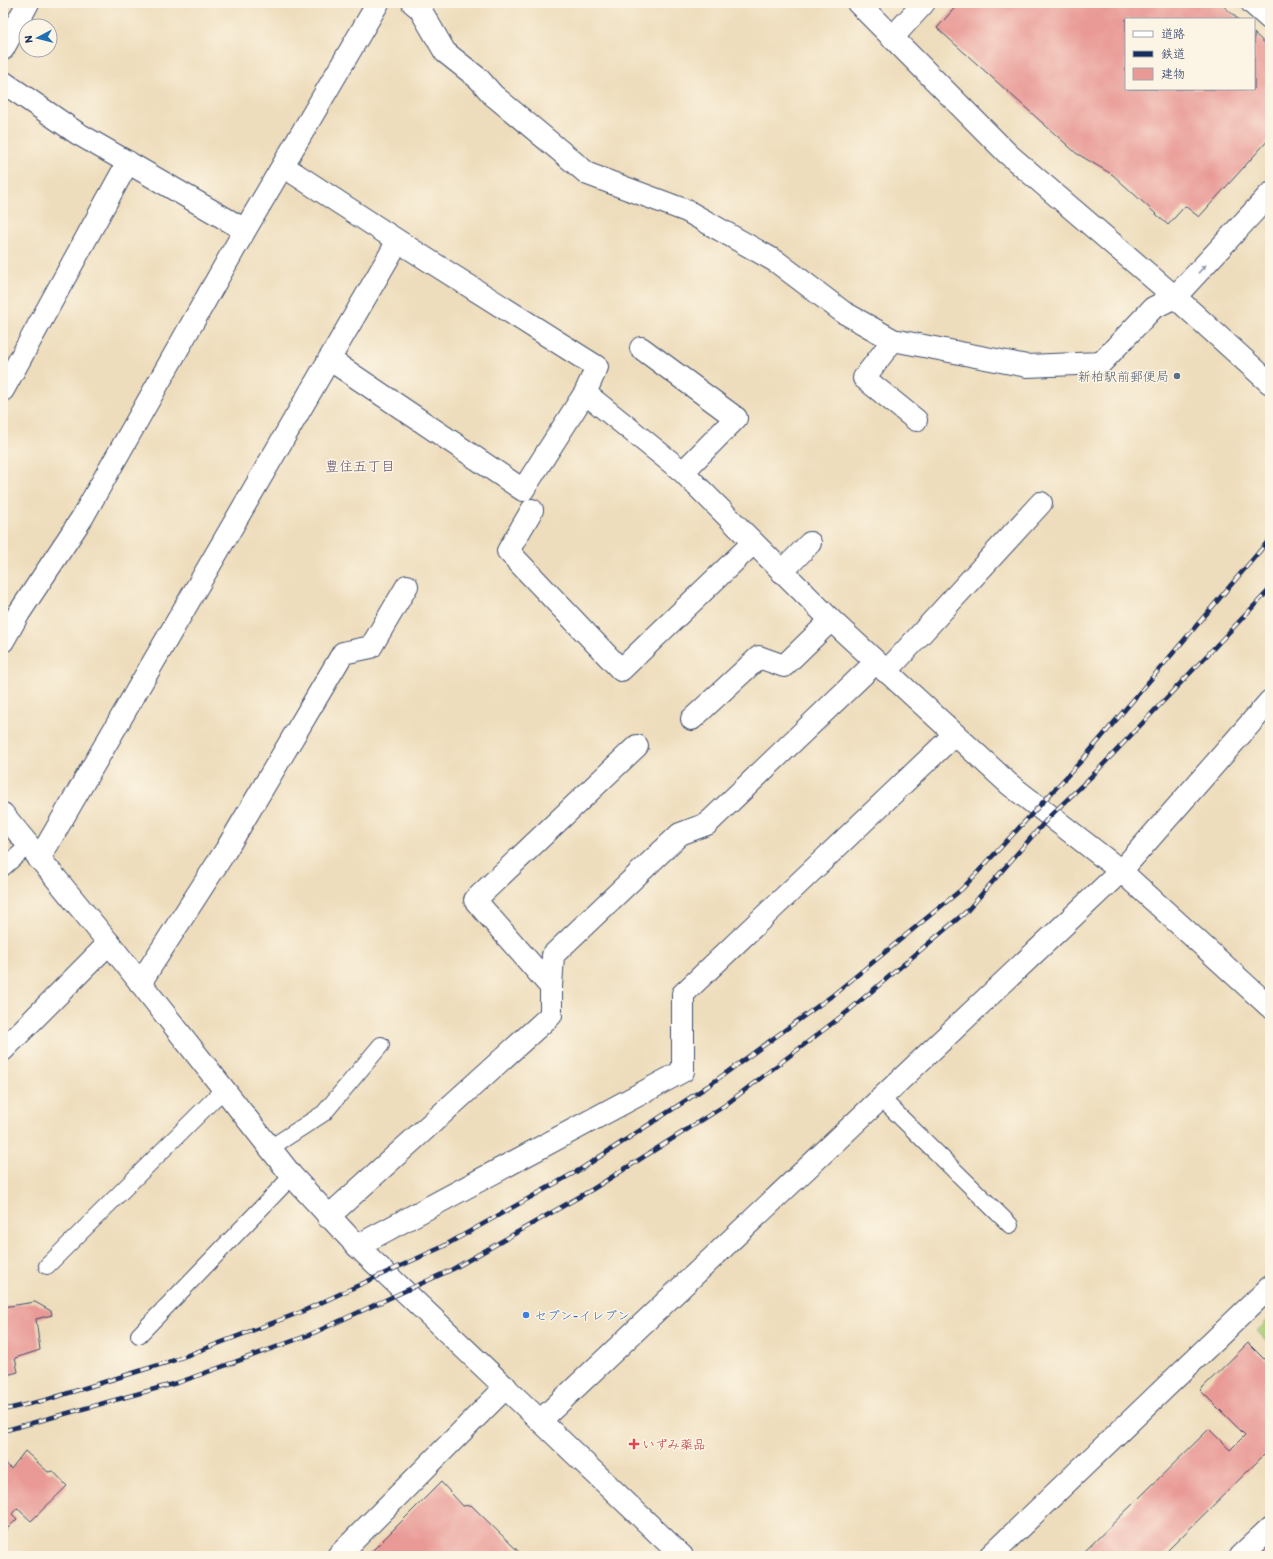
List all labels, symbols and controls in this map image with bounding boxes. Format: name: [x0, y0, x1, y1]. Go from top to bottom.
north arrow: [18, 18, 58, 58]
legend: [1125, 18, 1255, 90]
text: 道路: [1161, 27, 1185, 41]
text: N: [22, 35, 35, 44]
text: 鉄道: [1161, 47, 1185, 61]
text: 建物: [1161, 67, 1185, 81]
one-way arrow: [1197, 264, 1206, 274]
place label: 新柏駅前郵便局: [1078, 369, 1169, 384]
marker: 新柏駅前郵便局: [1172, 371, 1182, 381]
district label: 豊住五丁目: [325, 458, 395, 475]
place label: セブン-イレブン: [534, 1308, 630, 1323]
marker: セブン-イレブン: [521, 1310, 531, 1320]
place label: いずみ薬品: [642, 1437, 706, 1452]
marker: いずみ薬品: [629, 1439, 639, 1449]

